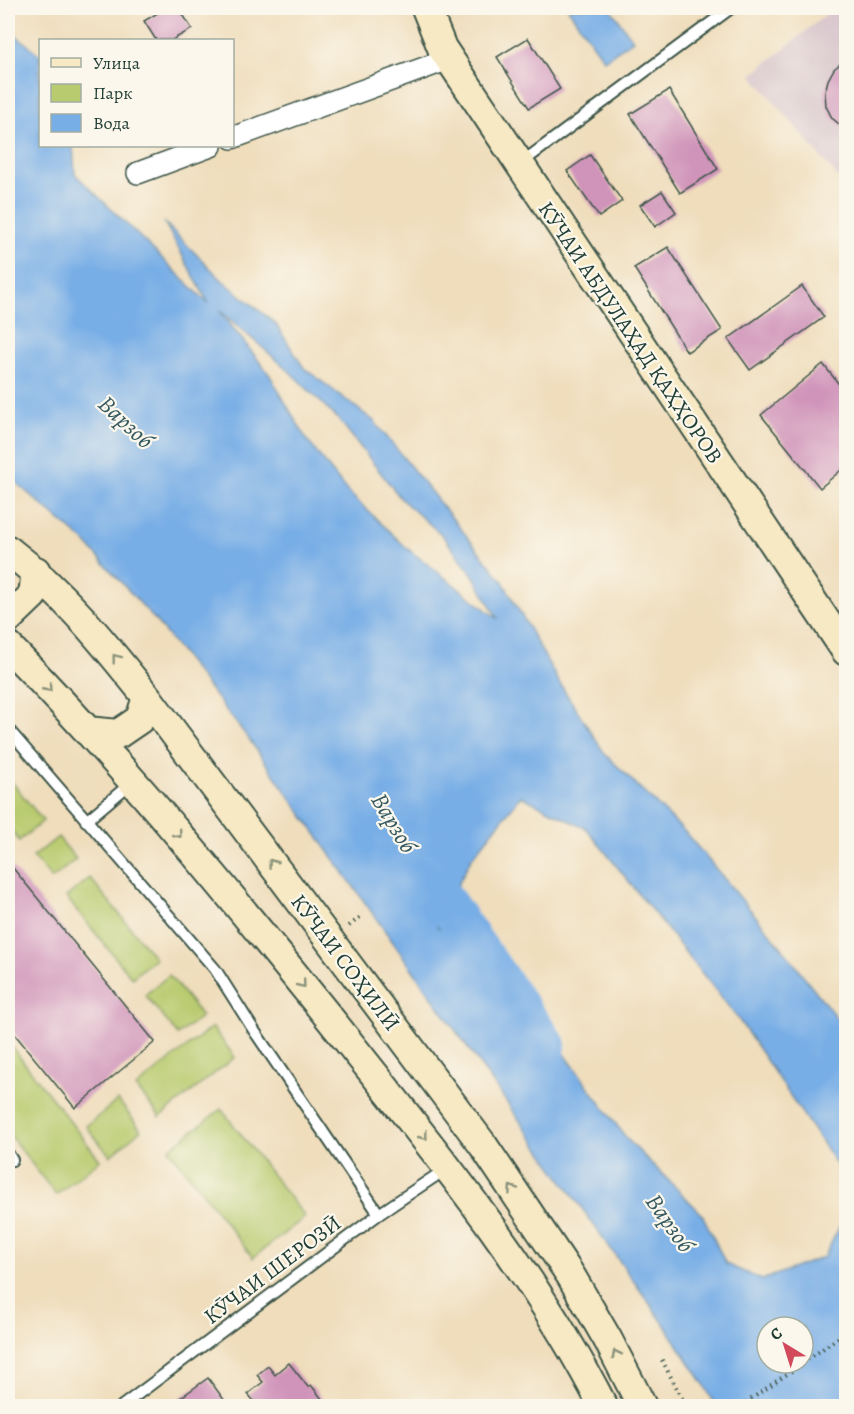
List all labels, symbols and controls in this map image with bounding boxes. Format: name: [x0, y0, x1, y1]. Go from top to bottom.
legend: [39, 39, 234, 147]
text: Улица: [93, 51, 141, 75]
text: Парк: [93, 81, 133, 105]
text: Вода: [93, 111, 131, 135]
street label: КӮЧАИ АБДУЛАҲАД ҚАҲҲОРОВ: [531, 195, 729, 470]
water label: Варзоб: [91, 388, 162, 457]
one-way arrow: [113, 653, 124, 664]
one-way arrow: [41, 681, 52, 692]
water label: Варзоб: [364, 787, 425, 860]
one-way arrow: [170, 827, 181, 838]
one-way arrow: [268, 859, 279, 870]
street label: КӮЧАИ СОҲИЛӢ: [284, 888, 407, 1037]
one-way arrow: [295, 977, 306, 988]
one-way arrow: [416, 1129, 427, 1140]
one-way arrow: [508, 1185, 520, 1195]
water label: Варзоб: [638, 1187, 703, 1260]
street label: КӮЧАИ ШЕРОЗӢ: [198, 1208, 348, 1331]
north arrow: [755, 1315, 815, 1375]
text: С: [766, 1322, 787, 1346]
one-way arrow: [612, 1350, 623, 1361]

